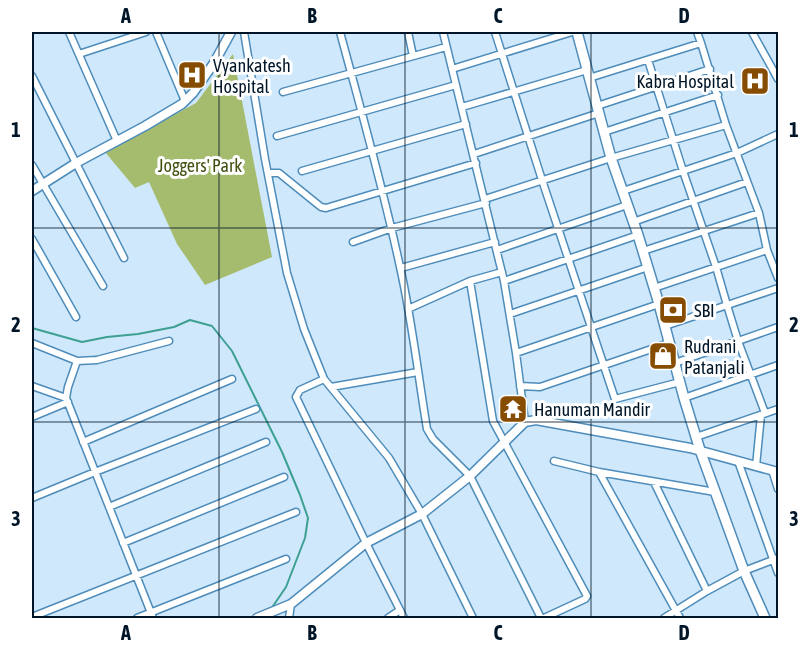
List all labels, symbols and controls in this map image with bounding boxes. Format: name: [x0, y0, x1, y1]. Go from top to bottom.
text: A: [120, 4, 131, 27]
text: B: [307, 4, 317, 27]
text: C: [494, 4, 503, 27]
text: D: [678, 4, 690, 27]
place label: Vyankatesh Hospital: [213, 55, 291, 97]
hospital icon: Vyankatesh Hospital: [176, 59, 208, 91]
hospital icon: Kabra Hospital: [739, 65, 771, 97]
place label: Kabra Hospital: [637, 71, 734, 92]
text: 1: [11, 118, 21, 141]
text: 1: [789, 118, 799, 141]
park label: Joggers' Park: [158, 155, 242, 176]
bank icon: SBI: [657, 294, 689, 326]
place label: SBI: [694, 300, 715, 321]
text: 2: [11, 313, 21, 336]
text: 2: [789, 313, 799, 336]
place label: Rudrani Patanjali: [684, 336, 745, 378]
shop icon: Rudrani Patanjali: [647, 340, 679, 372]
temple icon: Hanuman Mandir: [497, 393, 529, 425]
place label: Hanuman Mandir: [534, 399, 651, 420]
text: 3: [11, 507, 21, 530]
text: 3: [789, 507, 799, 530]
text: A: [120, 621, 131, 644]
text: B: [307, 621, 317, 644]
text: C: [494, 621, 503, 644]
text: D: [678, 621, 690, 644]

